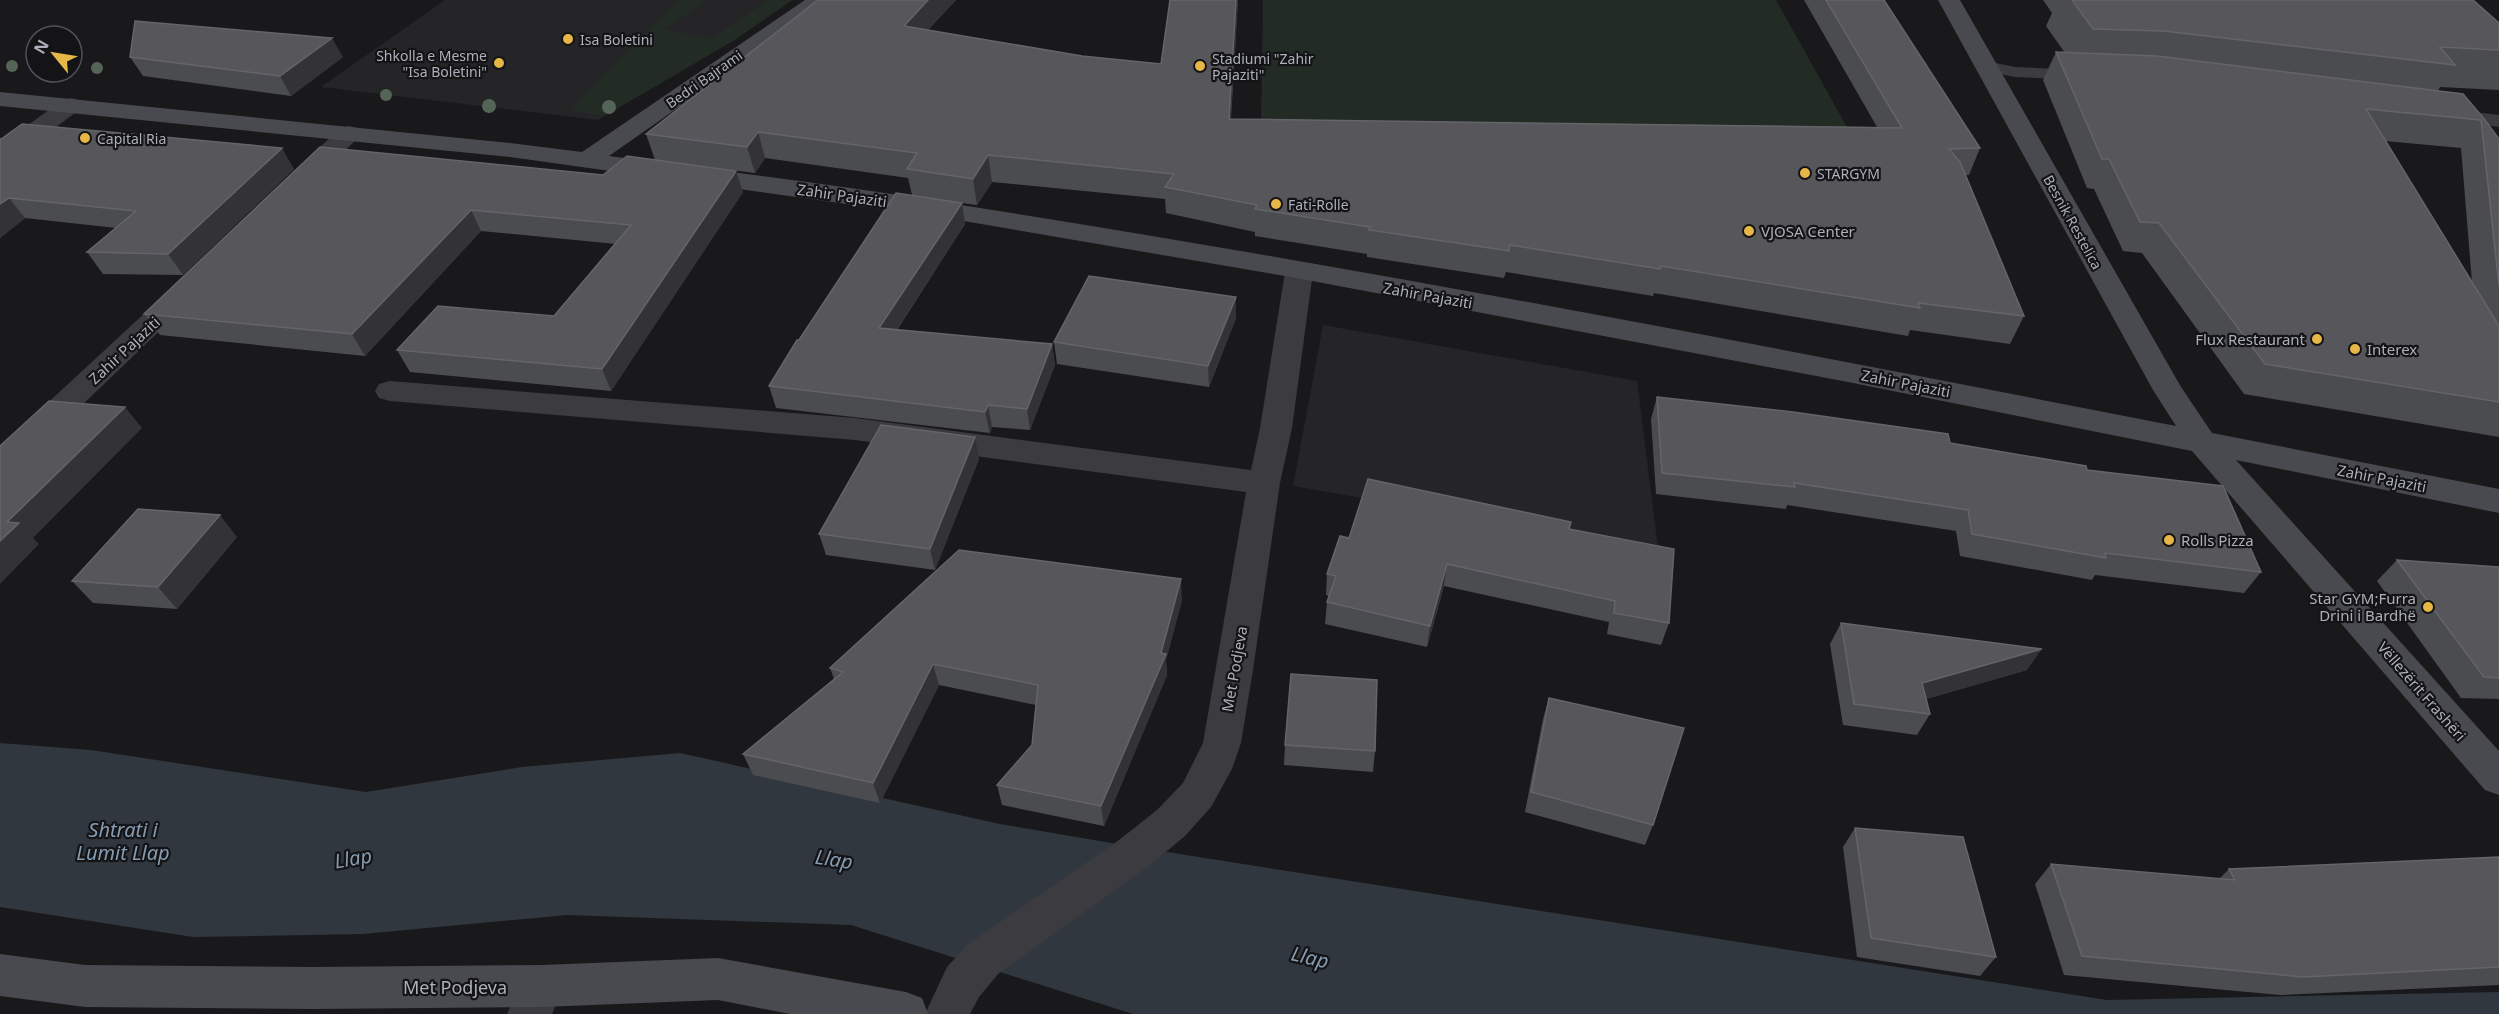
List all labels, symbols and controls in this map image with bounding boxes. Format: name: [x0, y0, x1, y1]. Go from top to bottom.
north arrow: [24, 24, 84, 84]
place label: Isa Boletini: [580, 30, 653, 49]
marker: Isa Boletini: [561, 32, 575, 46]
text: N: [28, 35, 54, 58]
place label: Shkolla e Mesme "Isa Boletini": [376, 46, 487, 81]
street label: Bedri Bajrami: [662, 46, 746, 112]
place label: Stadiumi "Zahir Pajaziti": [1212, 49, 1314, 84]
marker: Shkolla e Mesme "Isa Boletini": [492, 56, 506, 70]
marker: Stadiumi "Zahir Pajaziti": [1193, 59, 1207, 73]
place label: Capital Ria: [97, 129, 166, 148]
marker: Capital Ria: [78, 131, 92, 145]
place label: STARGYM: [1817, 164, 1880, 183]
marker: STARGYM: [1798, 166, 1812, 180]
street label: Besnik Restelica: [2039, 171, 2107, 273]
street label: Zahir Pajaziti: [796, 179, 888, 211]
place label: Fati-Rolle: [1288, 195, 1349, 214]
marker: Fati-Rolle: [1269, 197, 1283, 211]
place label: VJOSA Center: [1761, 221, 1855, 241]
marker: VJOSA Center: [1742, 224, 1756, 238]
street label: Zahir Pajaziti: [1382, 277, 1474, 313]
street label: Zahir Pajaziti: [84, 312, 164, 388]
place label: Flux Restaurant: [2195, 329, 2306, 349]
marker: Flux Restaurant: [2310, 332, 2324, 346]
place label: Interex: [2367, 339, 2417, 359]
marker: Interex: [2348, 342, 2362, 356]
street label: Zahir Pajaziti: [1860, 365, 1952, 401]
street label: Zahir Pajaziti: [2336, 460, 2428, 496]
place label: Rolls Pizza: [2181, 530, 2254, 550]
marker: Rolls Pizza: [2162, 533, 2176, 547]
place label: Star GYM;Furra Drini i Bardhë: [2309, 588, 2416, 625]
marker: Star GYM;Furra Drini i Bardhë: [2421, 600, 2435, 614]
street label: Met Podjeva: [1217, 625, 1251, 713]
street label: Vëllezërit Frashëri: [2373, 637, 2471, 745]
water label: Shtrati i Lumit Llap: [76, 816, 170, 866]
water label: Llap: [332, 841, 374, 875]
water label: Llap: [813, 843, 855, 875]
water label: Llap: [1289, 940, 1331, 974]
street label: Met Podjeva: [403, 975, 507, 999]

